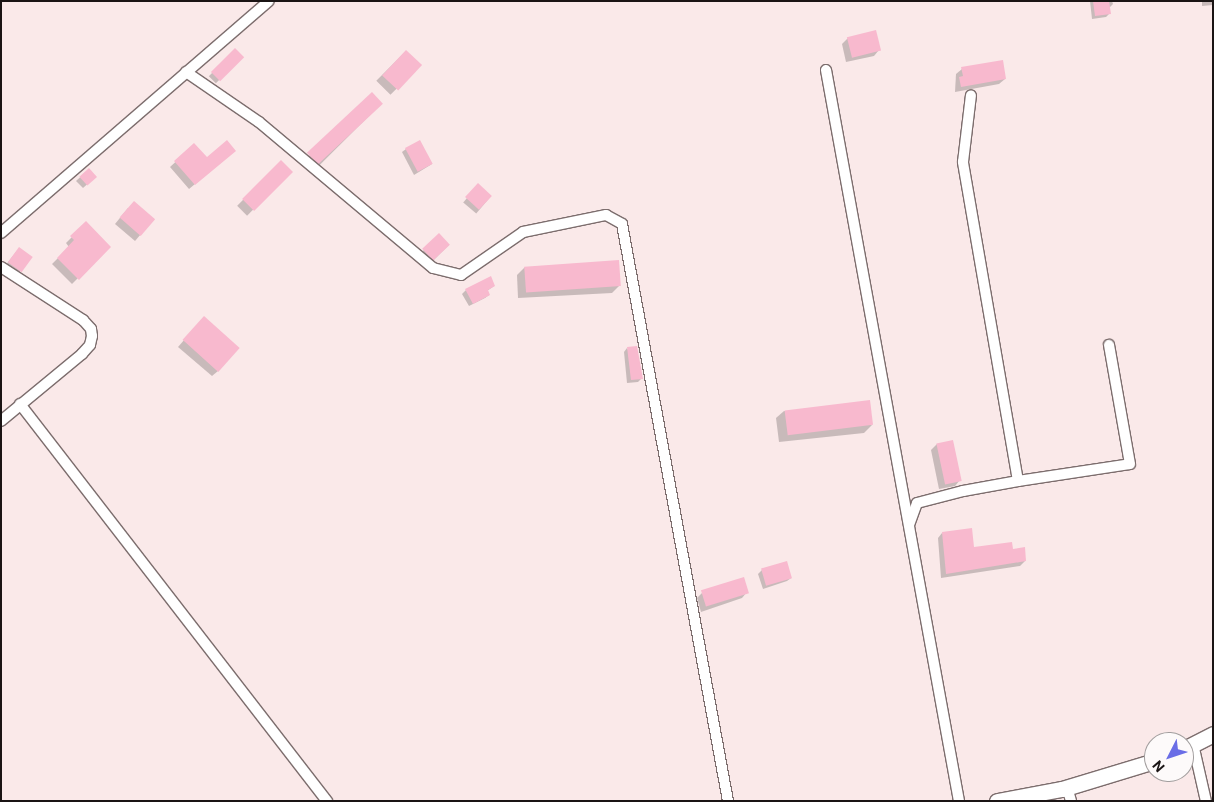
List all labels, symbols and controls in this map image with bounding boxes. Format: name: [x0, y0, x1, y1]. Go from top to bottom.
north arrow: [1144, 732, 1194, 782]
text: N: [1149, 757, 1168, 775]

